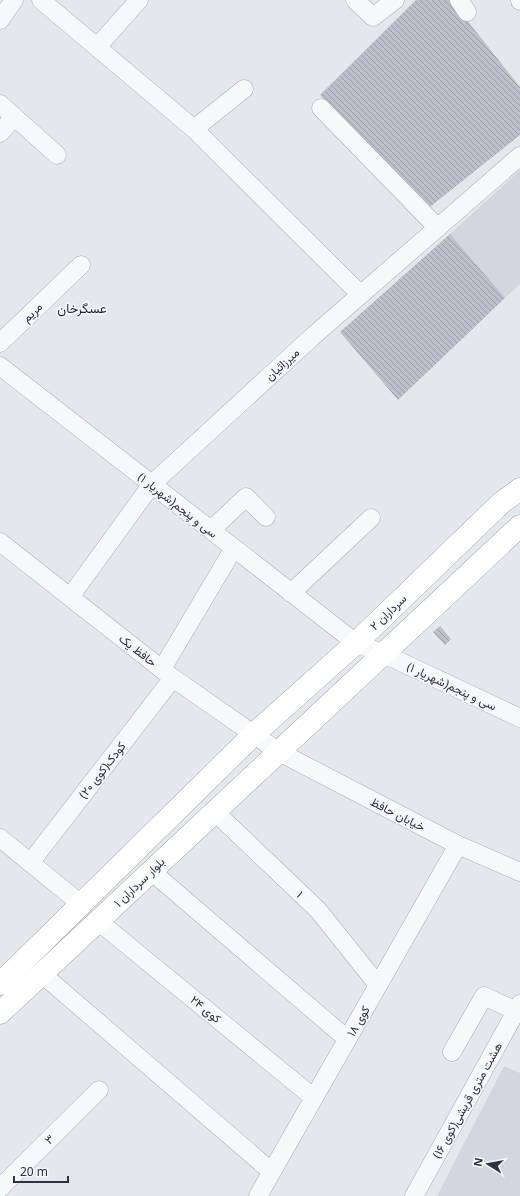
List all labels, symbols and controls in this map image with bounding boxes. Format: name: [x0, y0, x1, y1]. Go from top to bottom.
street label: مریم: [18, 298, 46, 326]
district label: عسگرخان: [57, 299, 107, 317]
street label: میرزائیان: [261, 344, 303, 384]
street label: سی و پنجم(شهریار ۱): [134, 468, 222, 542]
street label: سرداران ۲: [366, 590, 410, 634]
street label: حافظ یک: [115, 630, 161, 670]
street label: سی و پنجم(شهریار ۱): [404, 658, 500, 714]
street label: کودک(کوی ۲۰): [74, 738, 130, 802]
street label: خیابان حافظ: [368, 793, 428, 835]
street label: بلوار سرداران ۱: [110, 853, 168, 911]
street label: ۱: [293, 887, 307, 901]
street label: کوی ۲۴: [187, 991, 225, 1027]
street label: کوی ۱۸: [342, 1003, 374, 1039]
street label: هشت متری قریشی(کوی ۱۶): [428, 1039, 506, 1161]
street label: ۳: [40, 1130, 58, 1148]
north arrow: [468, 1144, 508, 1184]
text: N: [469, 1156, 486, 1168]
scale bar: [14, 1158, 68, 1184]
text: 20 m: [20, 1163, 48, 1180]

